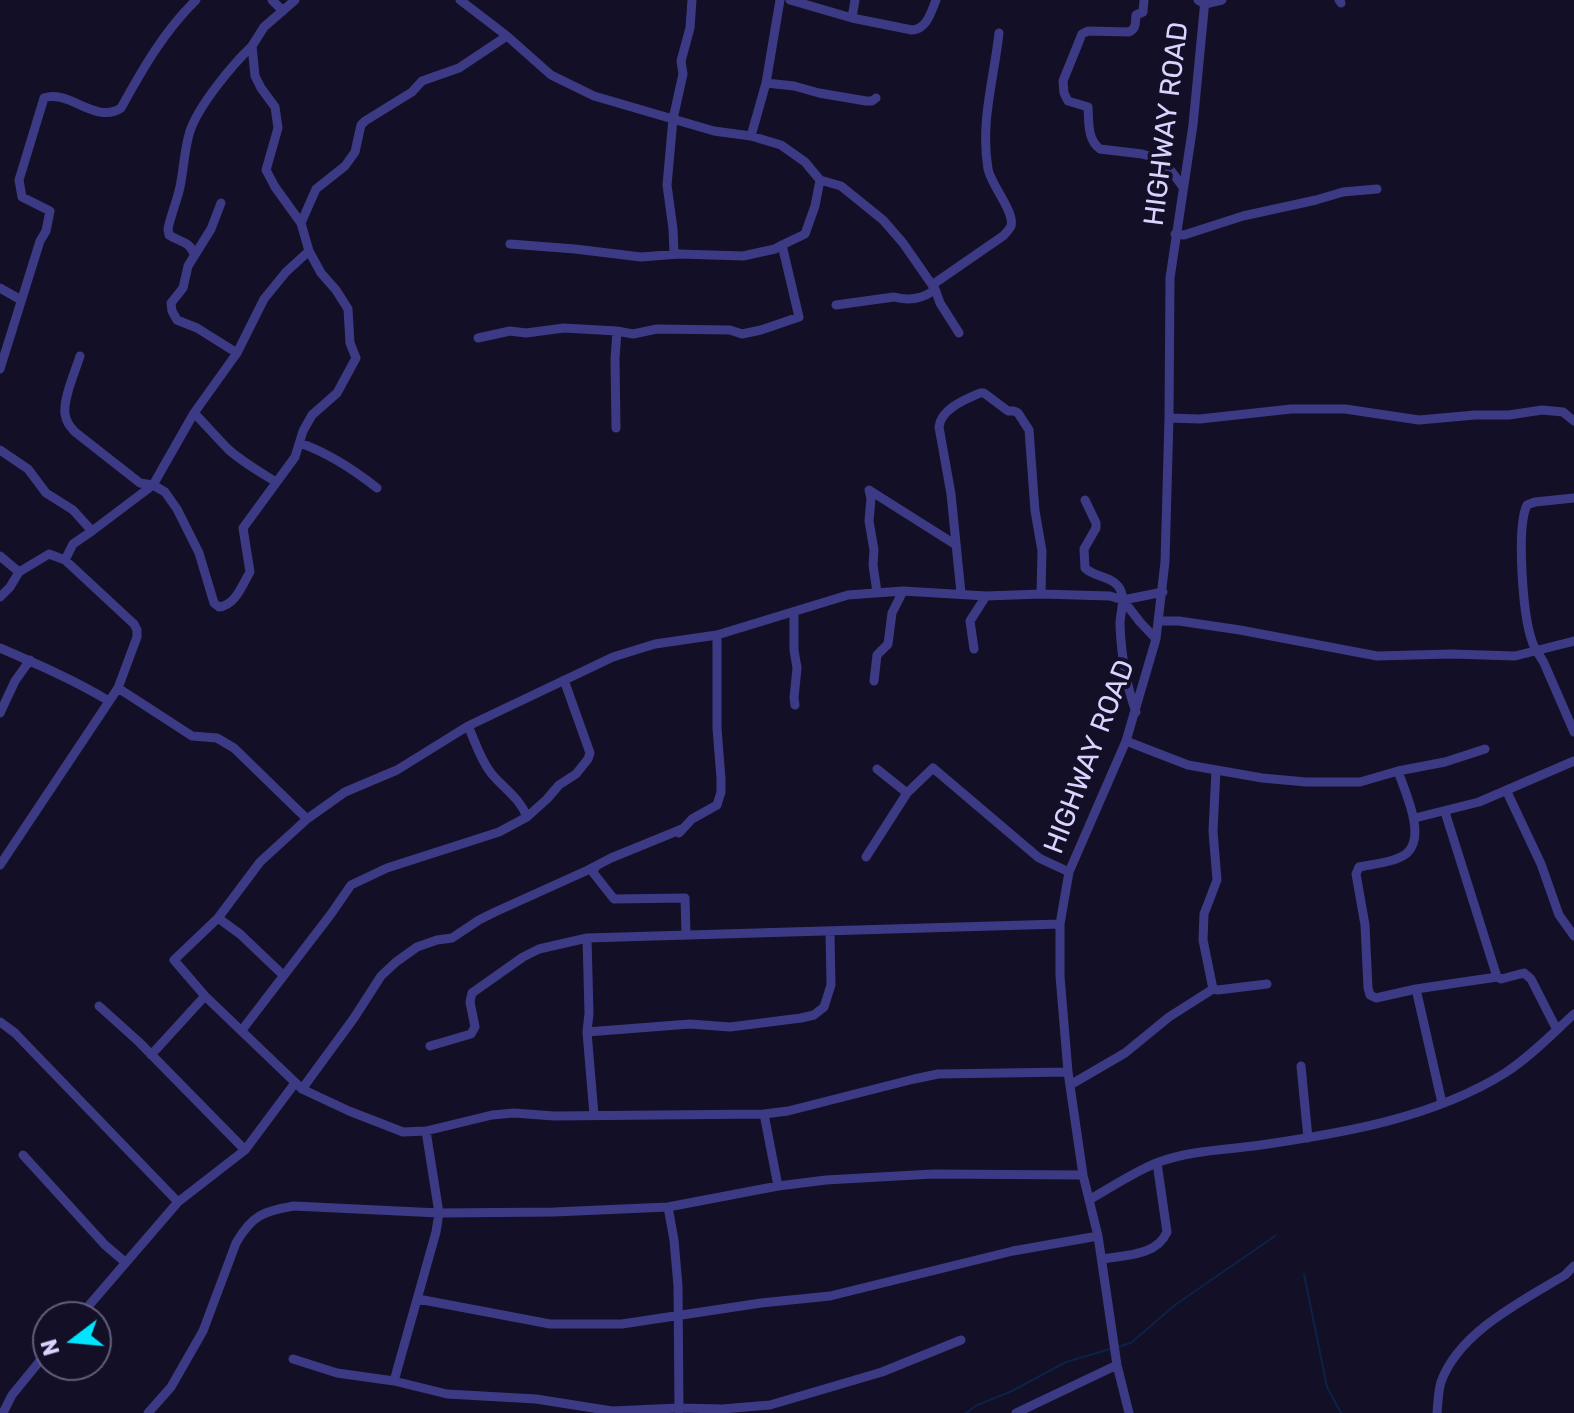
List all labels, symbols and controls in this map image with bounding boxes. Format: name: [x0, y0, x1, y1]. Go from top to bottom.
street label: HIGHWAY ROAD: [1138, 20, 1196, 228]
street label: HIGHWAY ROAD: [1038, 655, 1142, 859]
north arrow: [32, 1301, 112, 1381]
text: N: [35, 1336, 66, 1359]

